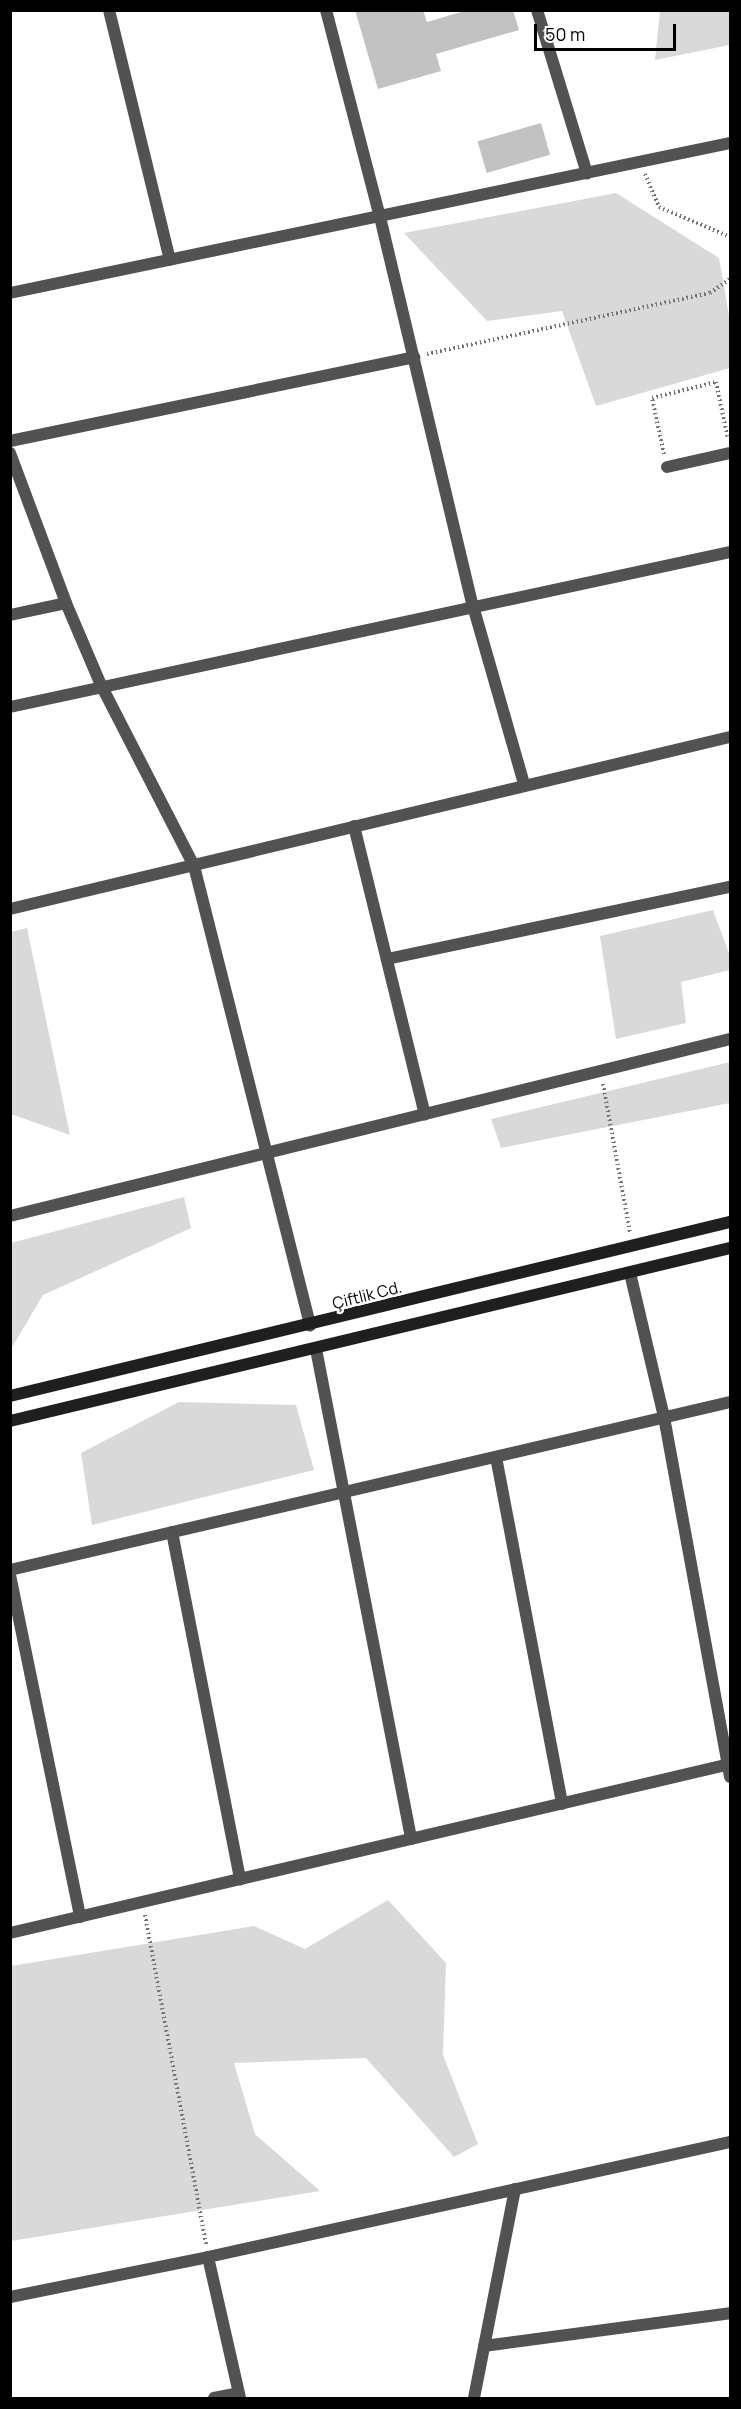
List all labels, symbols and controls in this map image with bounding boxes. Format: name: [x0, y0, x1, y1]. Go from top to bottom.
scale bar: [537, 12, 680, 50]
text: 50 m: [545, 22, 585, 46]
street label: Çiftlik Cd.: [330, 1277, 404, 1313]

